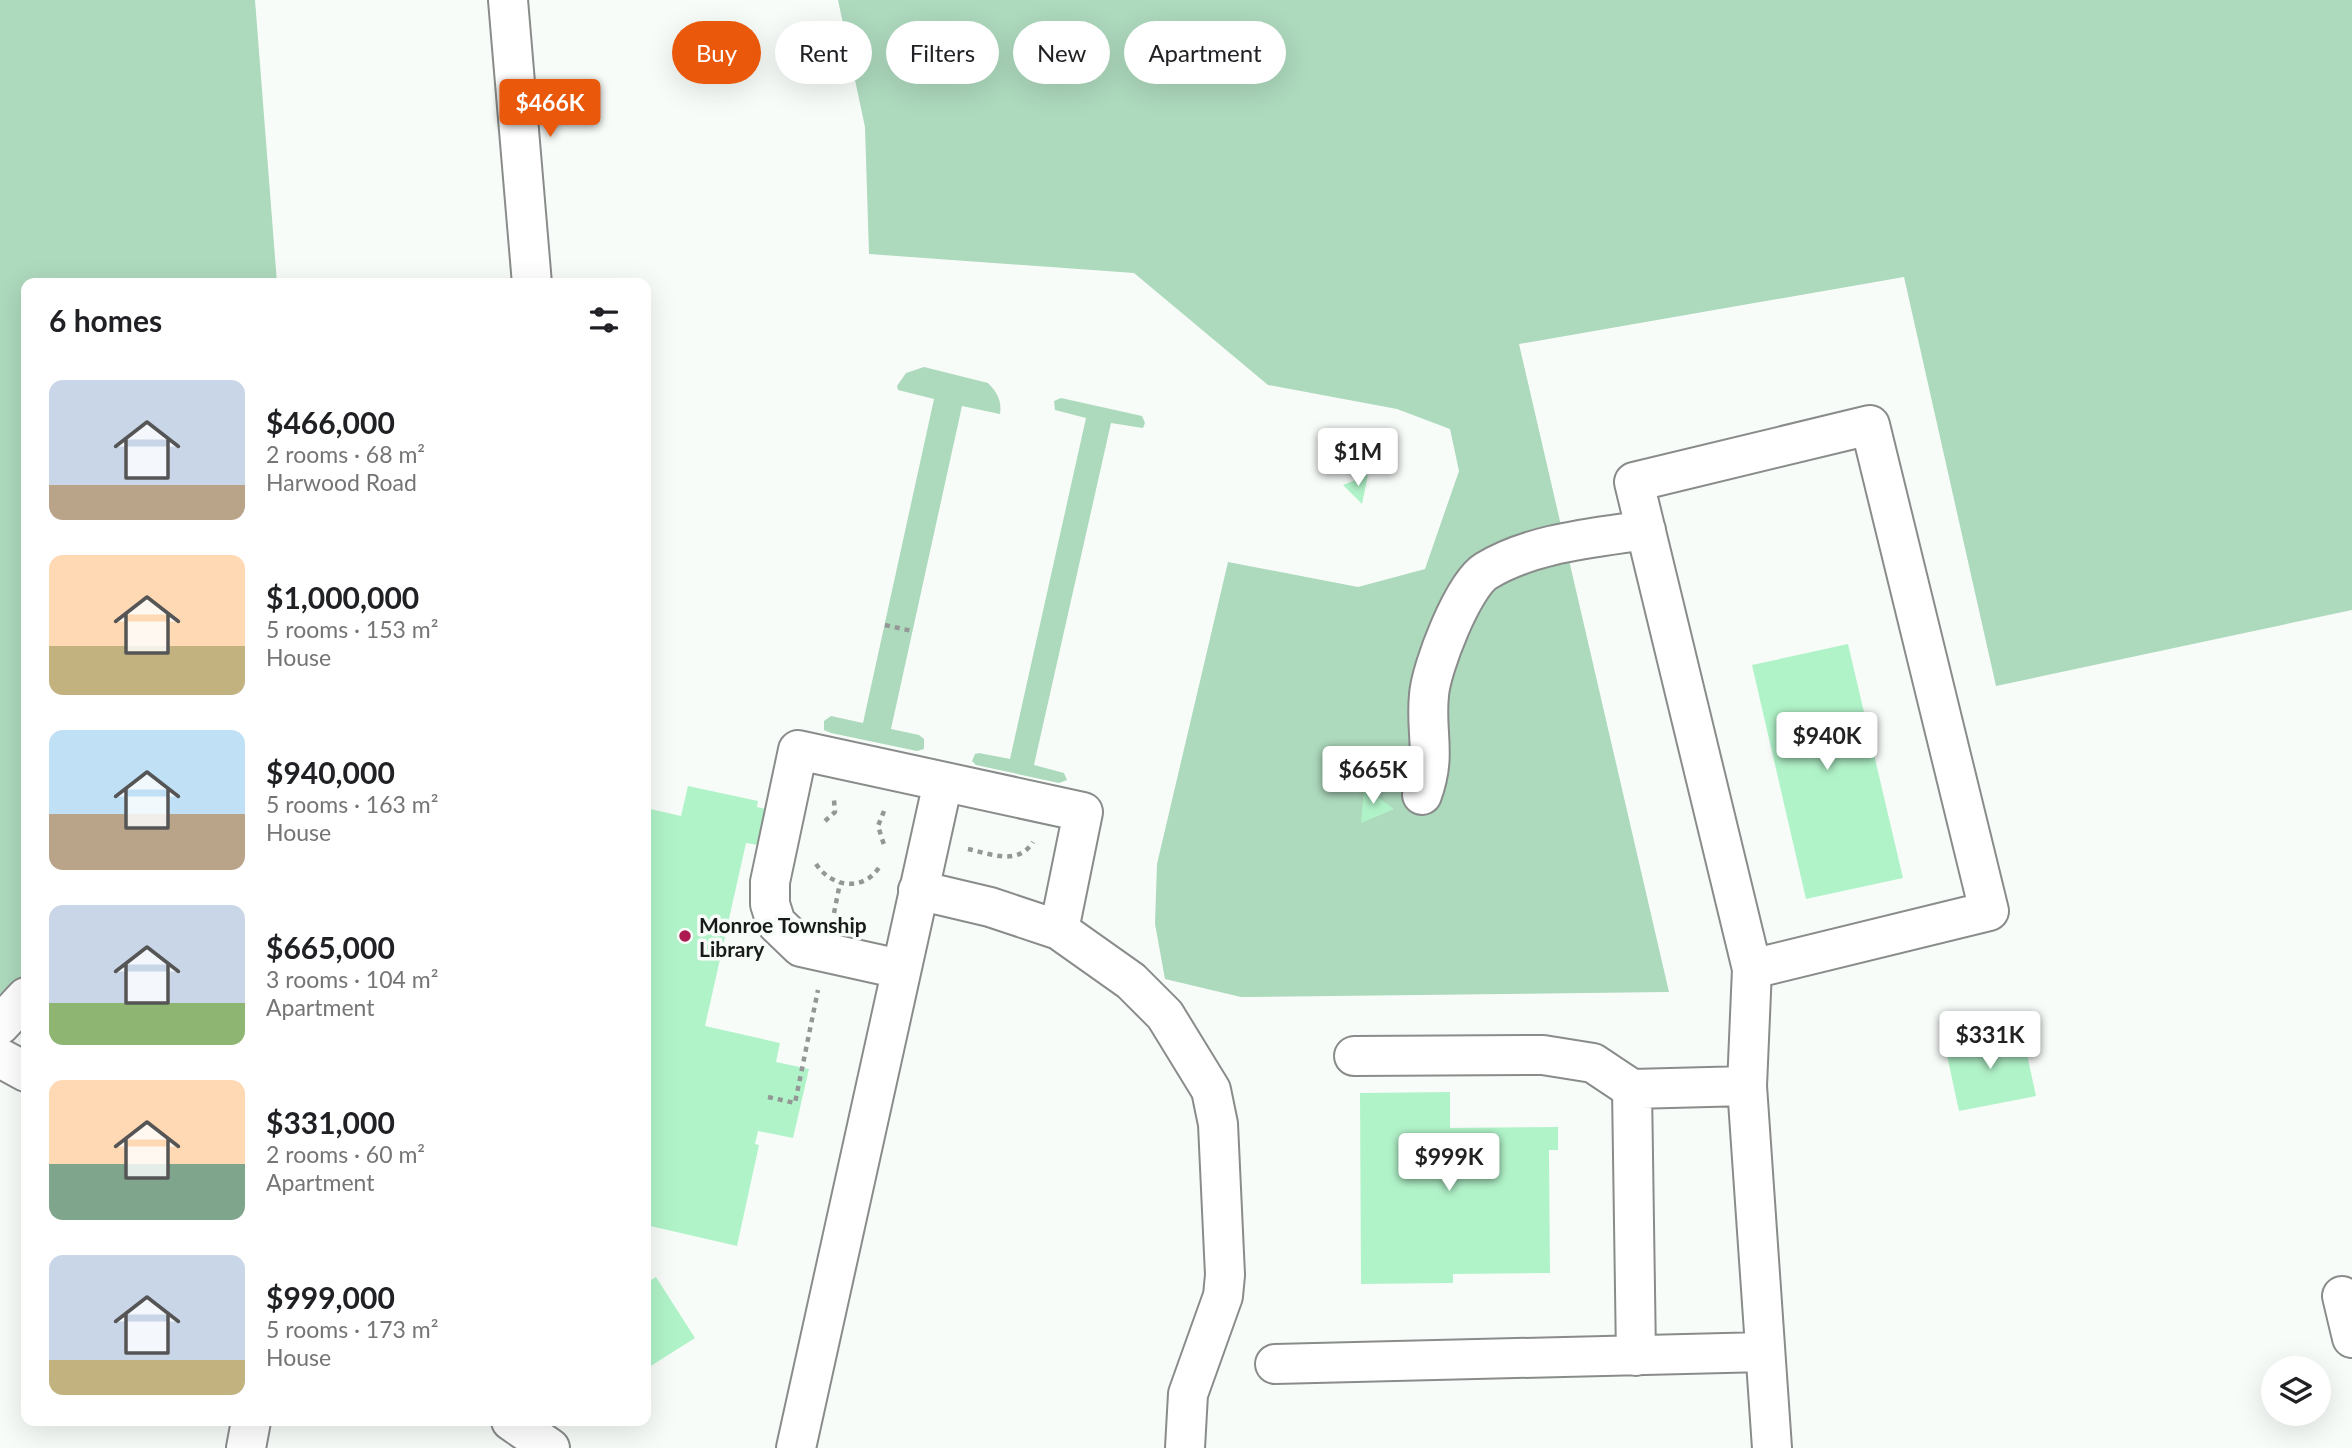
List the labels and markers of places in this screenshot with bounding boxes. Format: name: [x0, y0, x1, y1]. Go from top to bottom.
pin: $466K: [501, 80, 599, 139]
pin: $1M: [1324, 428, 1392, 488]
pin: $940K: [1778, 712, 1876, 772]
pin: $665K: [1324, 746, 1422, 806]
place label: Monroe Township Library: [699, 912, 867, 961]
marker: Monroe Township Library: [677, 928, 693, 944]
pin: $331K: [1941, 1012, 2039, 1071]
pin: $999K: [1400, 1134, 1498, 1193]

